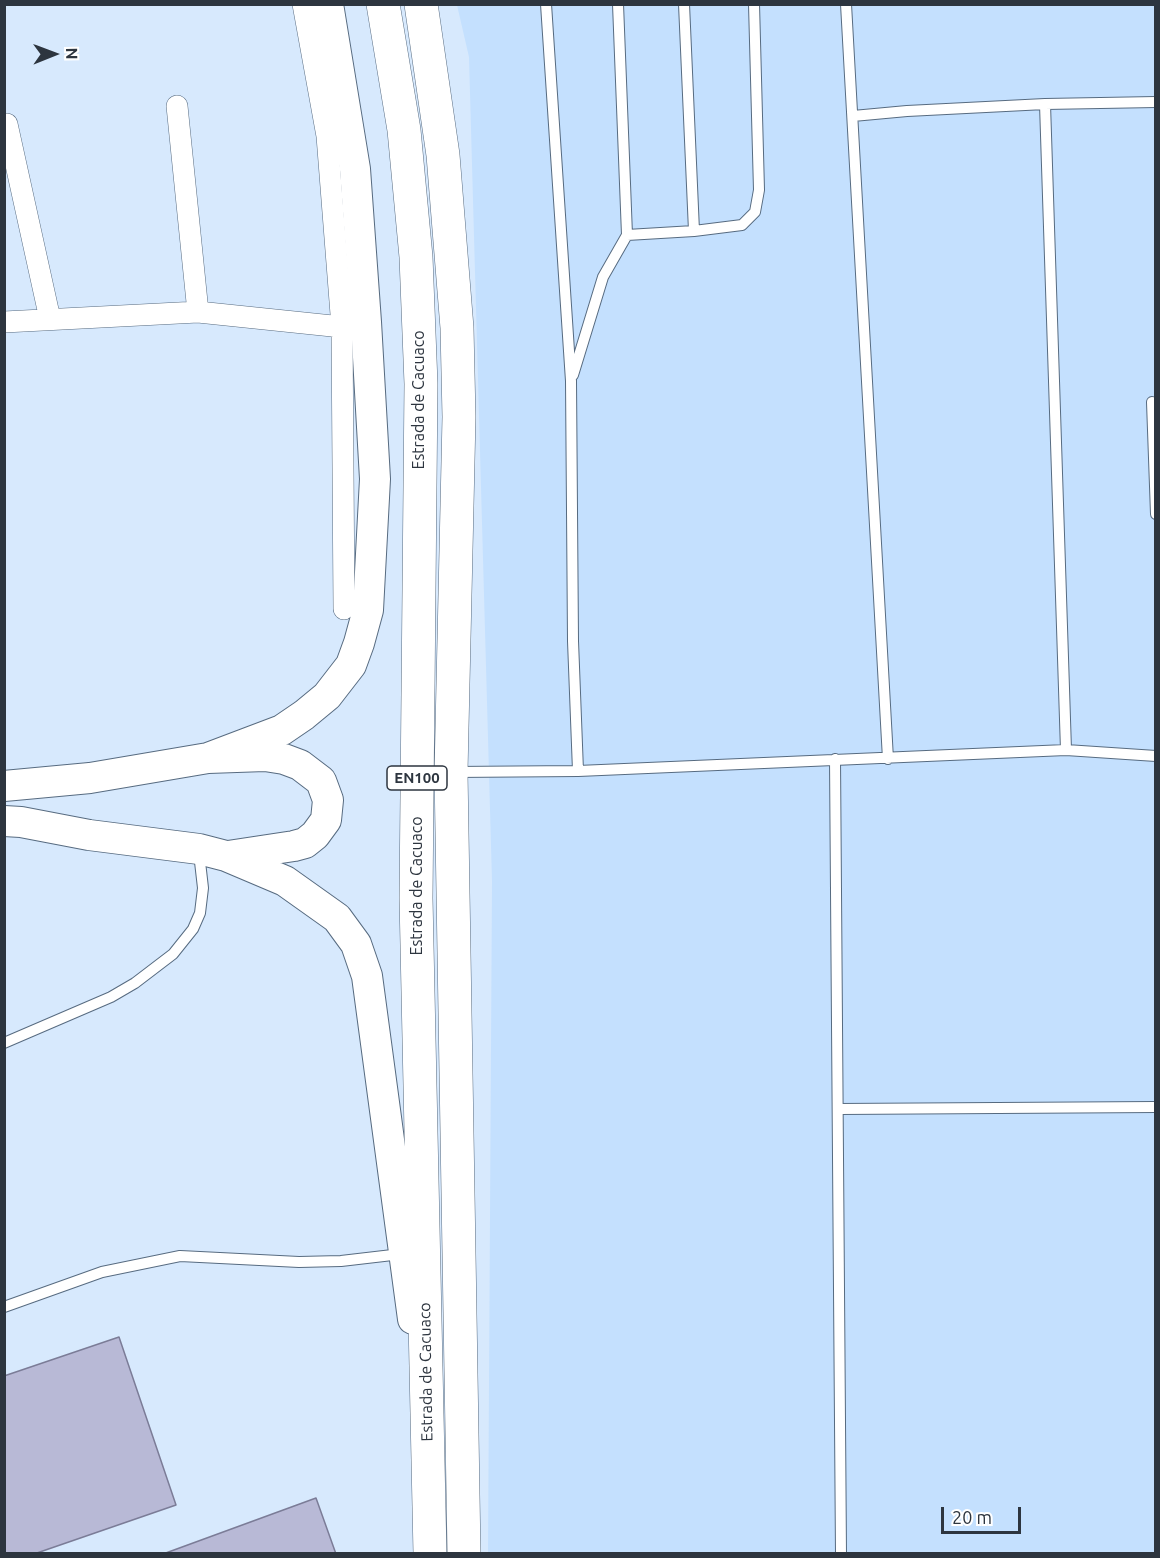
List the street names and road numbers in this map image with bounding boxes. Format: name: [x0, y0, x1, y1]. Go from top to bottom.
street label: Estrada de Cacuaco: [409, 330, 429, 470]
road number: EN100: [387, 766, 447, 790]
street label: Estrada de Cacuaco: [407, 816, 427, 956]
street label: Estrada de Cacuaco: [415, 1302, 437, 1442]

